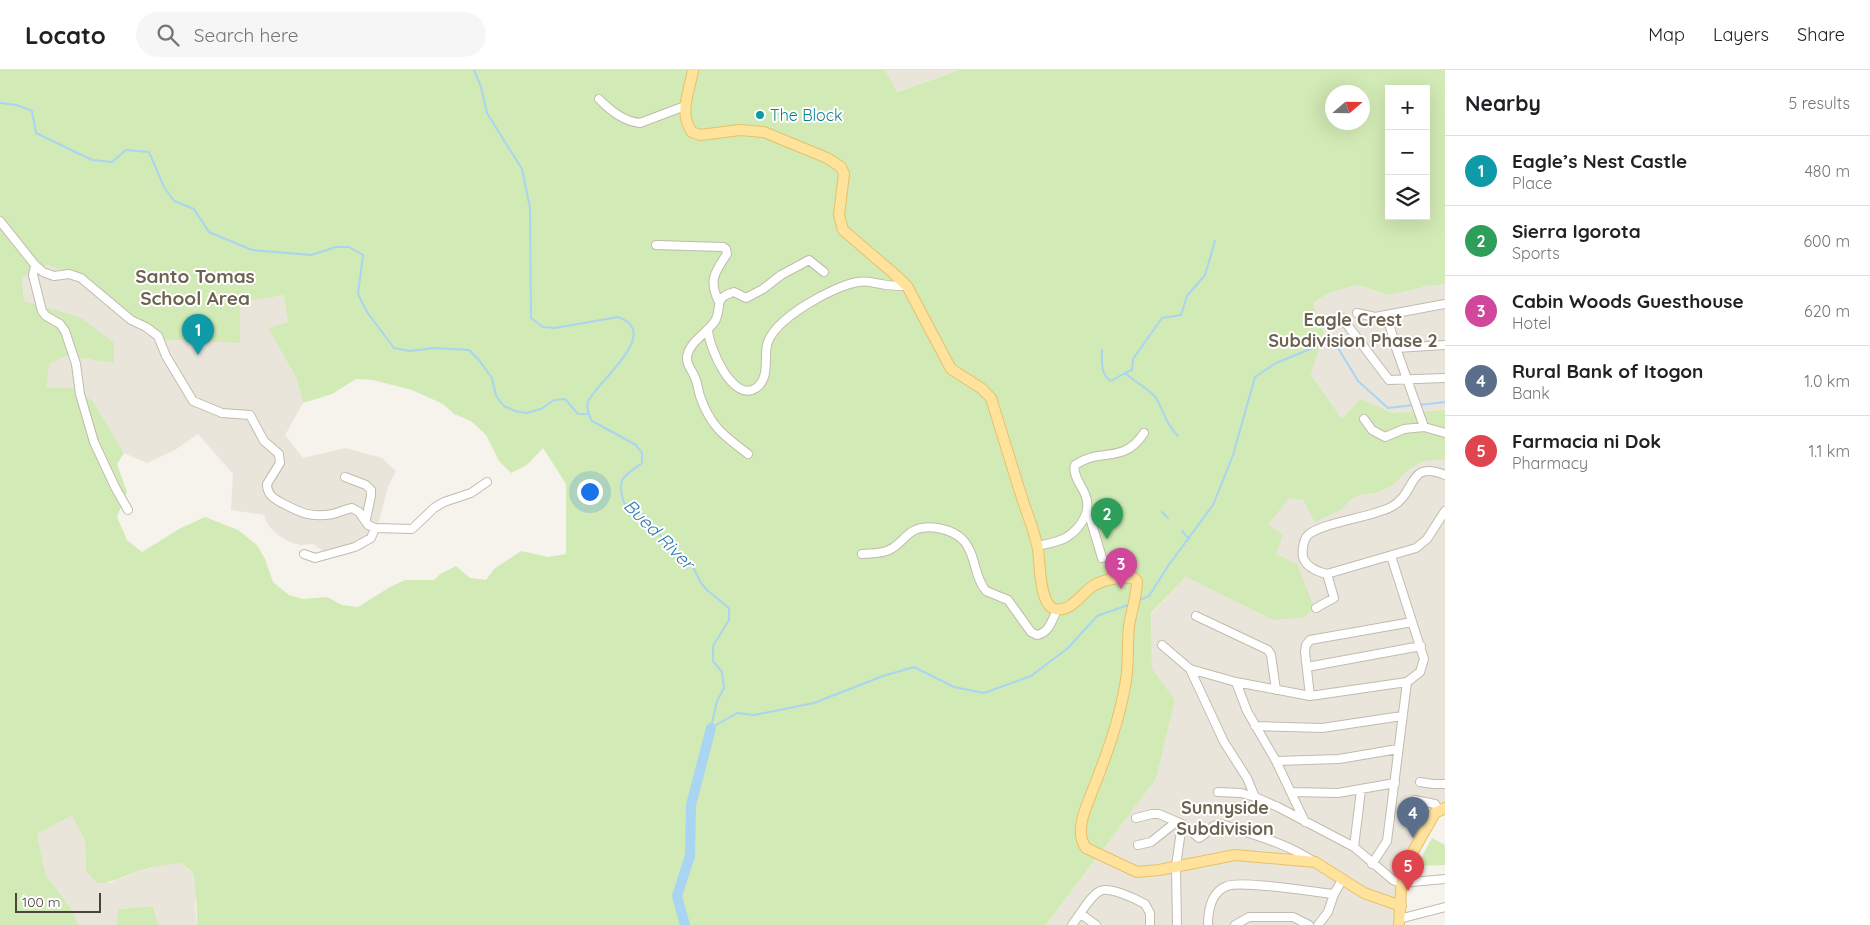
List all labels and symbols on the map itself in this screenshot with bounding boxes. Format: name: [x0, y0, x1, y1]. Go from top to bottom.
north arrow: [1325, 85, 1370, 130]
place label: The Block: [770, 105, 843, 125]
marker: The Block: [754, 109, 766, 121]
district label: Santo Tomas School Area: [135, 264, 255, 310]
district label: Eagle Crest Subdivision Phase 2: [1268, 308, 1438, 352]
pin: 1: [182, 314, 214, 355]
your location: [577, 479, 603, 505]
water label: Bued River: [619, 494, 701, 576]
pin: 2: [1091, 498, 1123, 539]
pin: 3: [1105, 548, 1137, 589]
district label: Sunnyside Subdivision: [1176, 796, 1274, 840]
pin: 4: [1397, 797, 1429, 838]
pin: 5: [1392, 850, 1424, 891]
scale bar: [15, 890, 101, 913]

